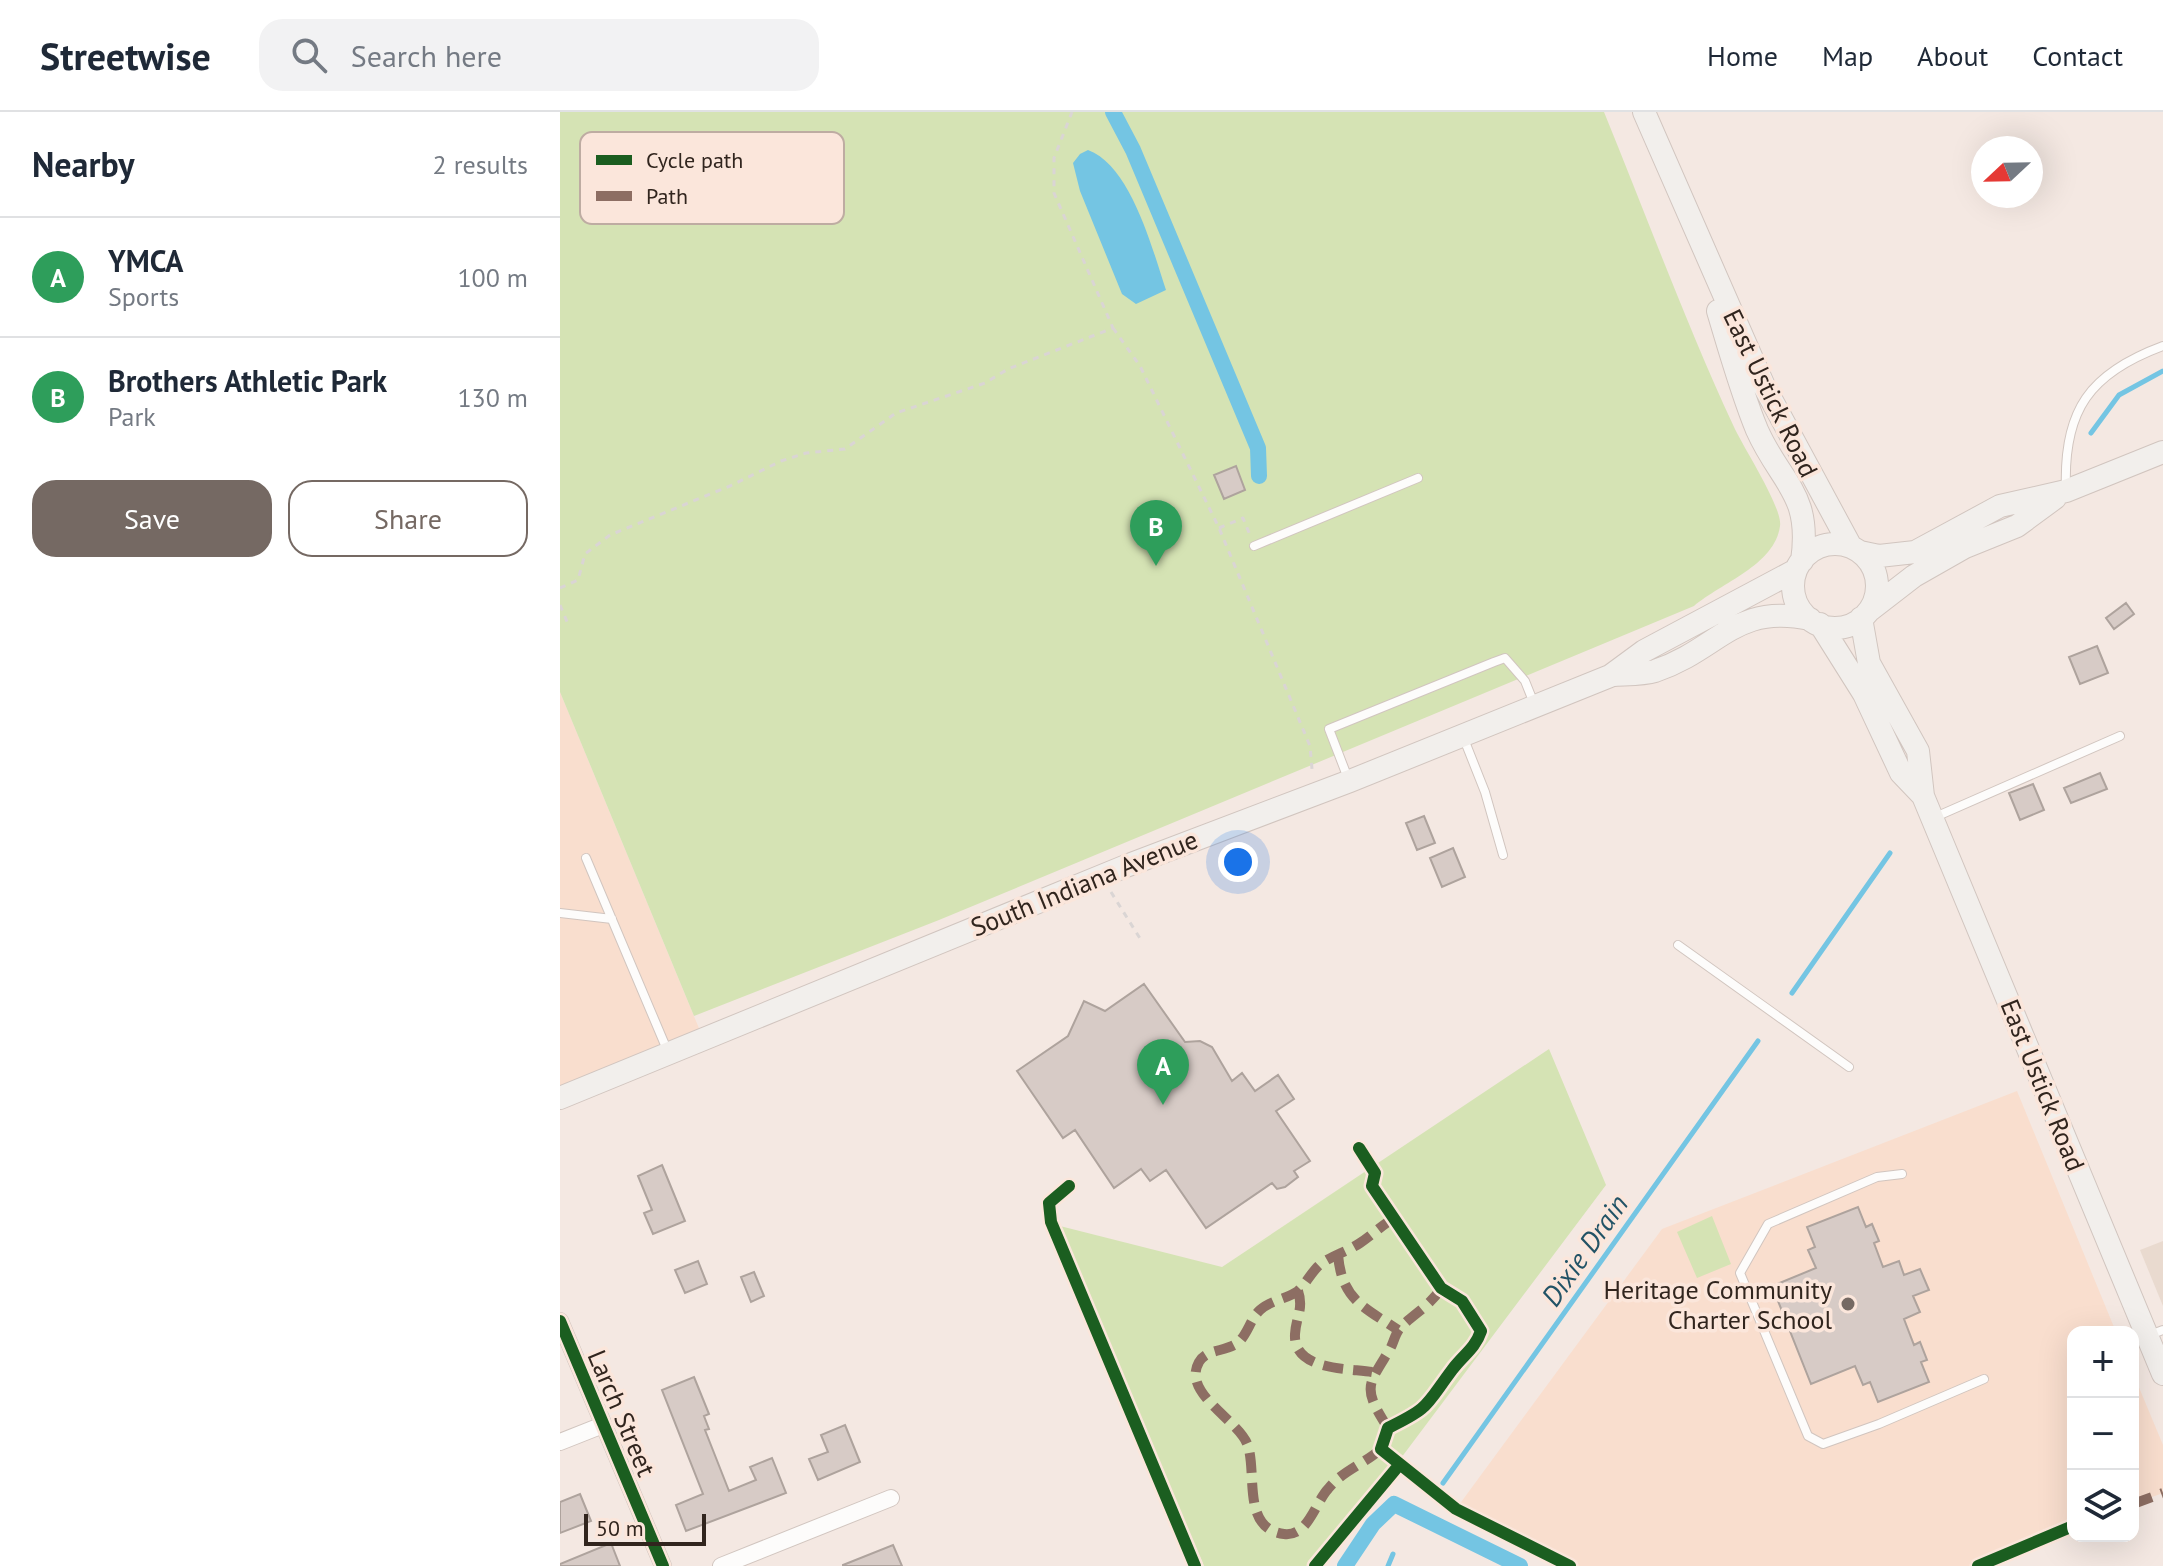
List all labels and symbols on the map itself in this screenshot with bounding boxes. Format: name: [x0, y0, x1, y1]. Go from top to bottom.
legend: [580, 132, 844, 224]
north arrow: [1971, 136, 2043, 208]
text: Cycle path: [646, 146, 743, 174]
text: Path: [646, 182, 688, 210]
street label: East Ustick Road: [1716, 304, 1826, 482]
pin: B: [1130, 500, 1182, 566]
street label: South Indiana Avenue: [966, 822, 1202, 944]
your location: [1218, 842, 1258, 882]
street label: East Ustick Road: [1993, 994, 2093, 1176]
pin: A: [1137, 1039, 1189, 1105]
water label: Dixie Drain: [1532, 1187, 1636, 1313]
place label: Heritage Community Charter School: [1603, 1273, 1832, 1336]
marker: Heritage Community Charter School: [1839, 1295, 1857, 1313]
street label: Larch Street: [581, 1345, 663, 1481]
scale bar: [584, 1510, 706, 1546]

